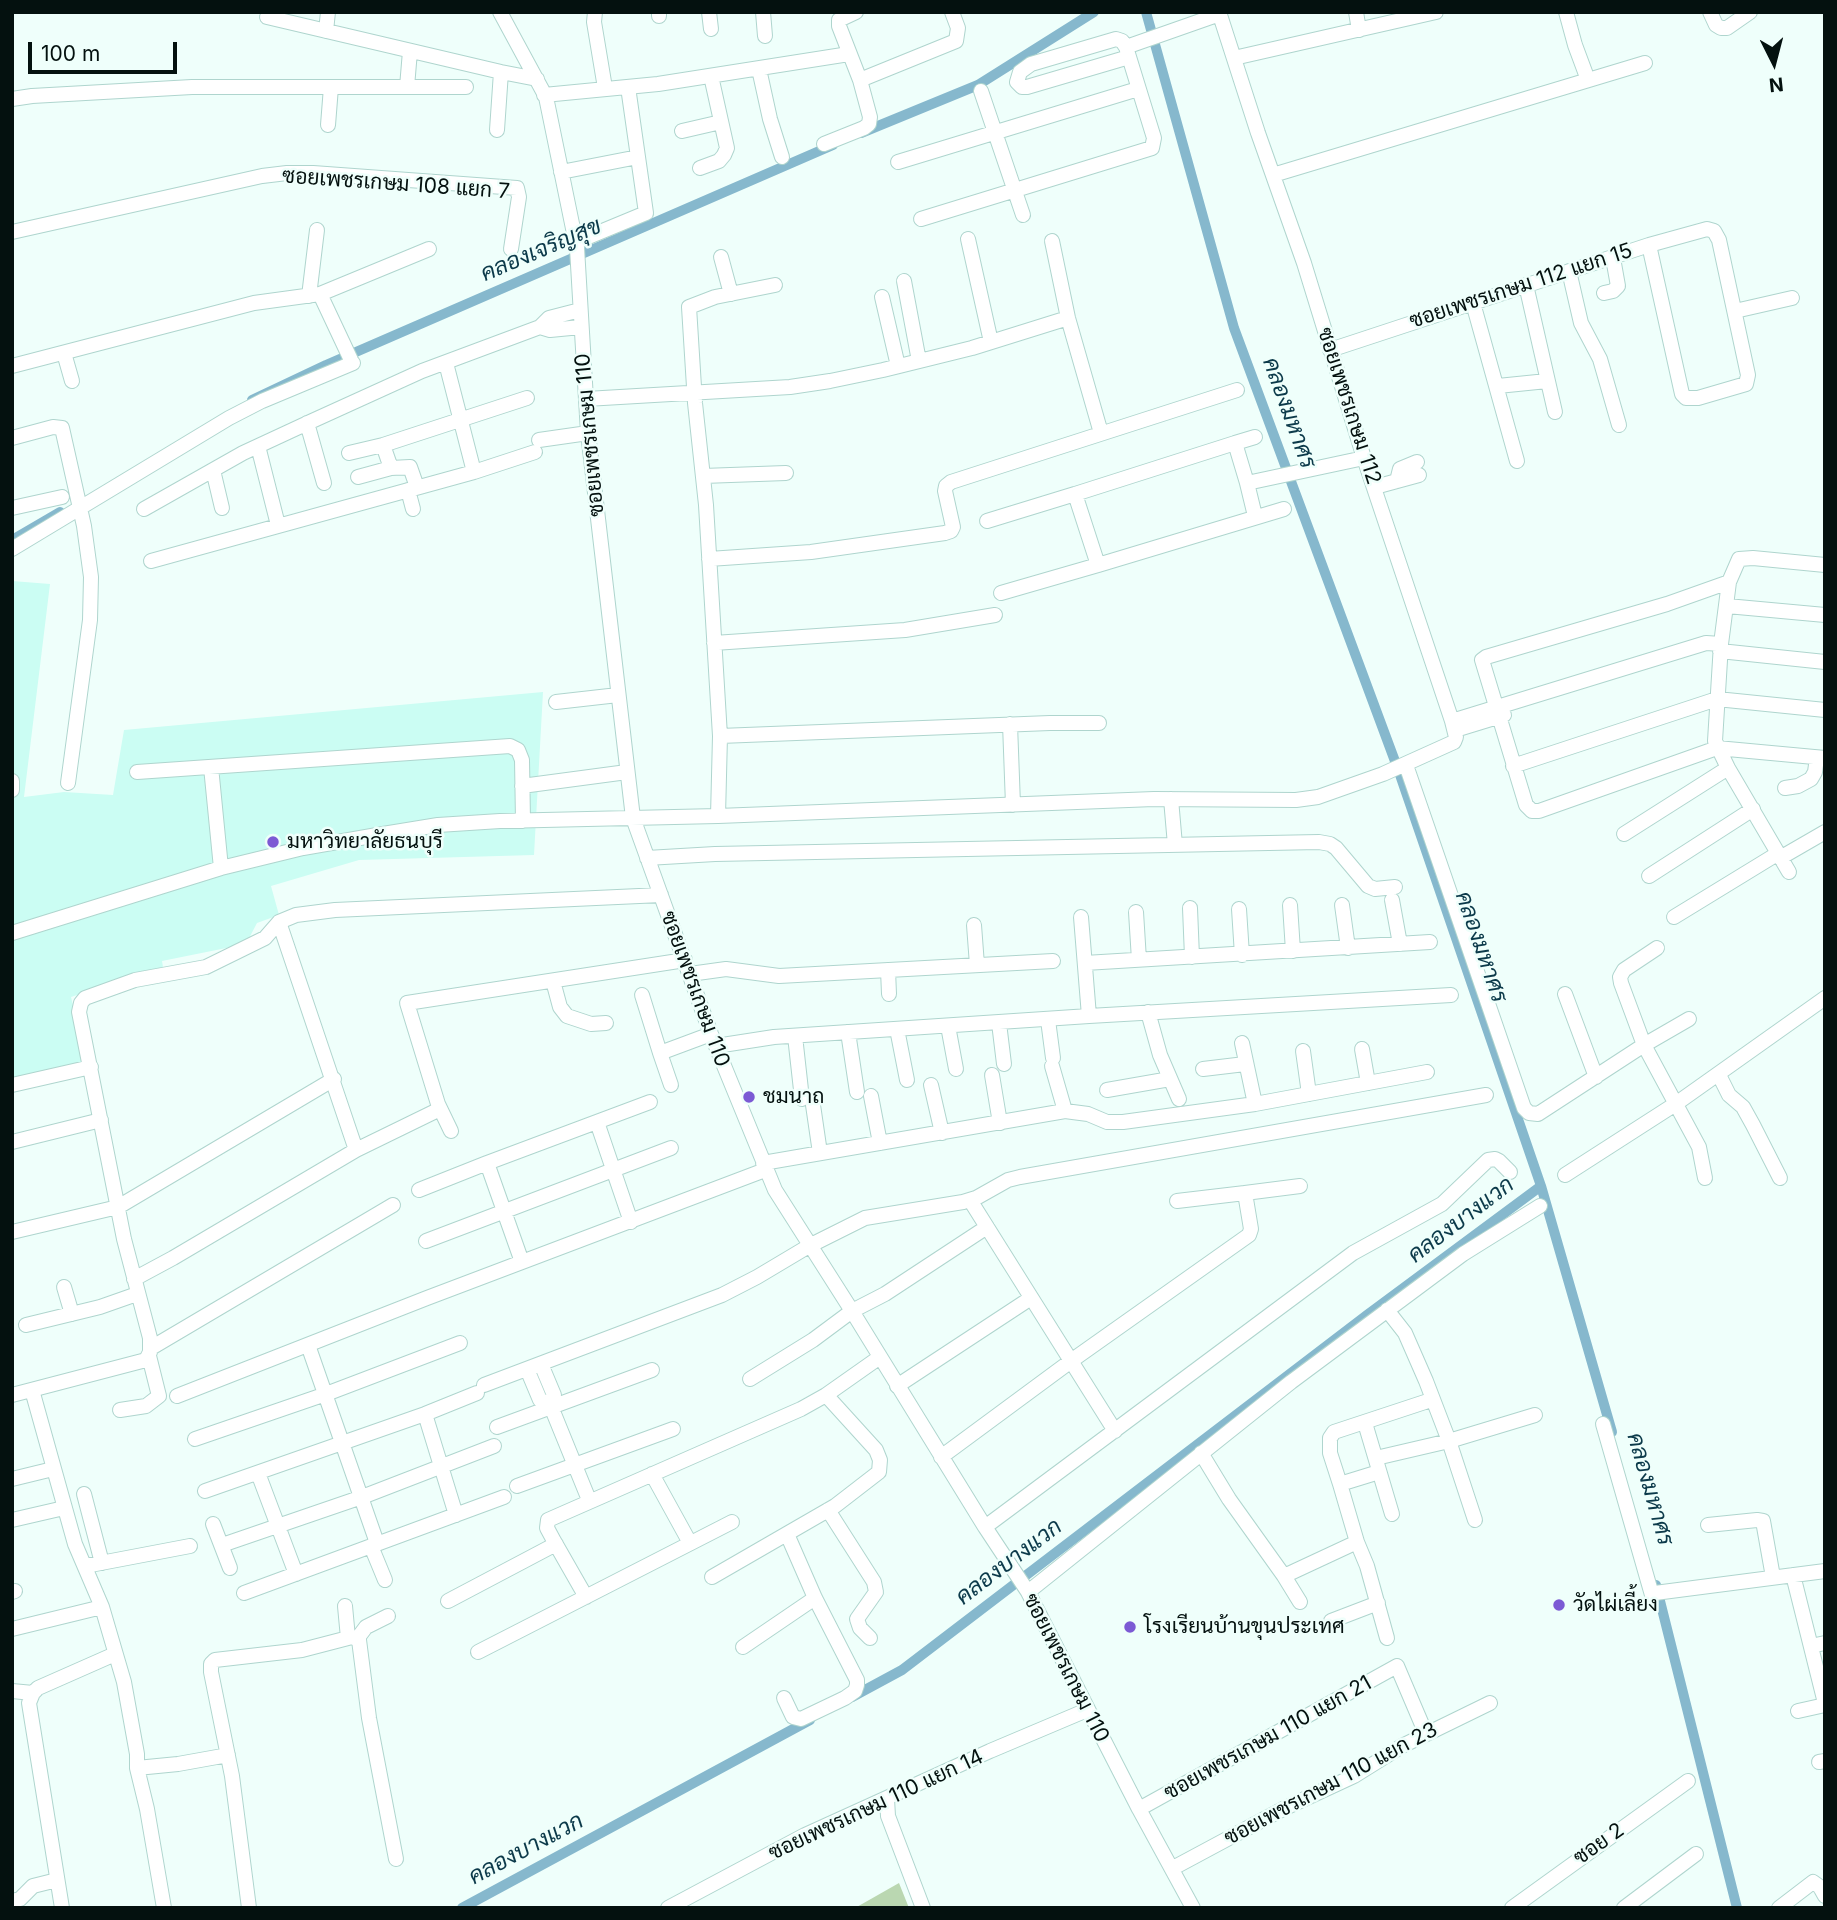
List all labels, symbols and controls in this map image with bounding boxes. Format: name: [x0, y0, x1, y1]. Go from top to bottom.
scale bar: [32, 28, 180, 72]
north arrow: [1739, 28, 1809, 98]
text: 100 m: [41, 41, 100, 66]
text: N: [1768, 72, 1785, 97]
street label: ซอยเพชรเกษม 108 แยก 7: [281, 163, 511, 205]
water label: คลองเจริญสุข: [477, 212, 605, 288]
street label: ซอยเพชรเกษม 112 แยก 15: [1406, 238, 1636, 334]
street label: ซอยเพชรเกษม 112: [1312, 324, 1386, 488]
street label: ซอยเพชรเกษม 110: [570, 352, 610, 518]
water label: คลองมหาศร: [1256, 354, 1322, 472]
place label: มหาวิทยาลัยธนบุรี: [287, 829, 443, 855]
marker: มหาวิทยาลัยธนบุรี: [265, 834, 281, 850]
water label: คลองมหาศร: [1449, 888, 1513, 1006]
street label: ซอยเพชรเกษม 110: [655, 908, 735, 1070]
place label: ชมนาถ: [763, 1084, 824, 1110]
marker: ชมนาถ: [741, 1089, 757, 1105]
water label: คลองบางแวก: [1402, 1171, 1520, 1269]
water label: คลองมหาศร: [1621, 1429, 1679, 1549]
water label: คลองบางแวก: [950, 1513, 1068, 1611]
street label: ซอยเพชรเกษม 110: [1018, 1589, 1114, 1747]
place label: วัดไผ่เลี้ยง: [1573, 1592, 1658, 1618]
marker: วัดไผ่เลี้ยง: [1551, 1597, 1567, 1613]
place label: โรงเรียนบ้านขุนประเทศ: [1144, 1614, 1345, 1640]
marker: โรงเรียนบ้านขุนประเทศ: [1122, 1619, 1138, 1635]
street label: ซอยเพชรเกษม 110 แยก 21: [1160, 1670, 1376, 1806]
street label: ซอยเพชรเกษม 110 แยก 23: [1220, 1717, 1442, 1851]
street label: ซอยเพชรเกษม 110 แยก 14: [765, 1744, 987, 1866]
water label: คลองบางแวก: [464, 1807, 588, 1891]
street label: ซอย 2: [1569, 1818, 1629, 1870]

